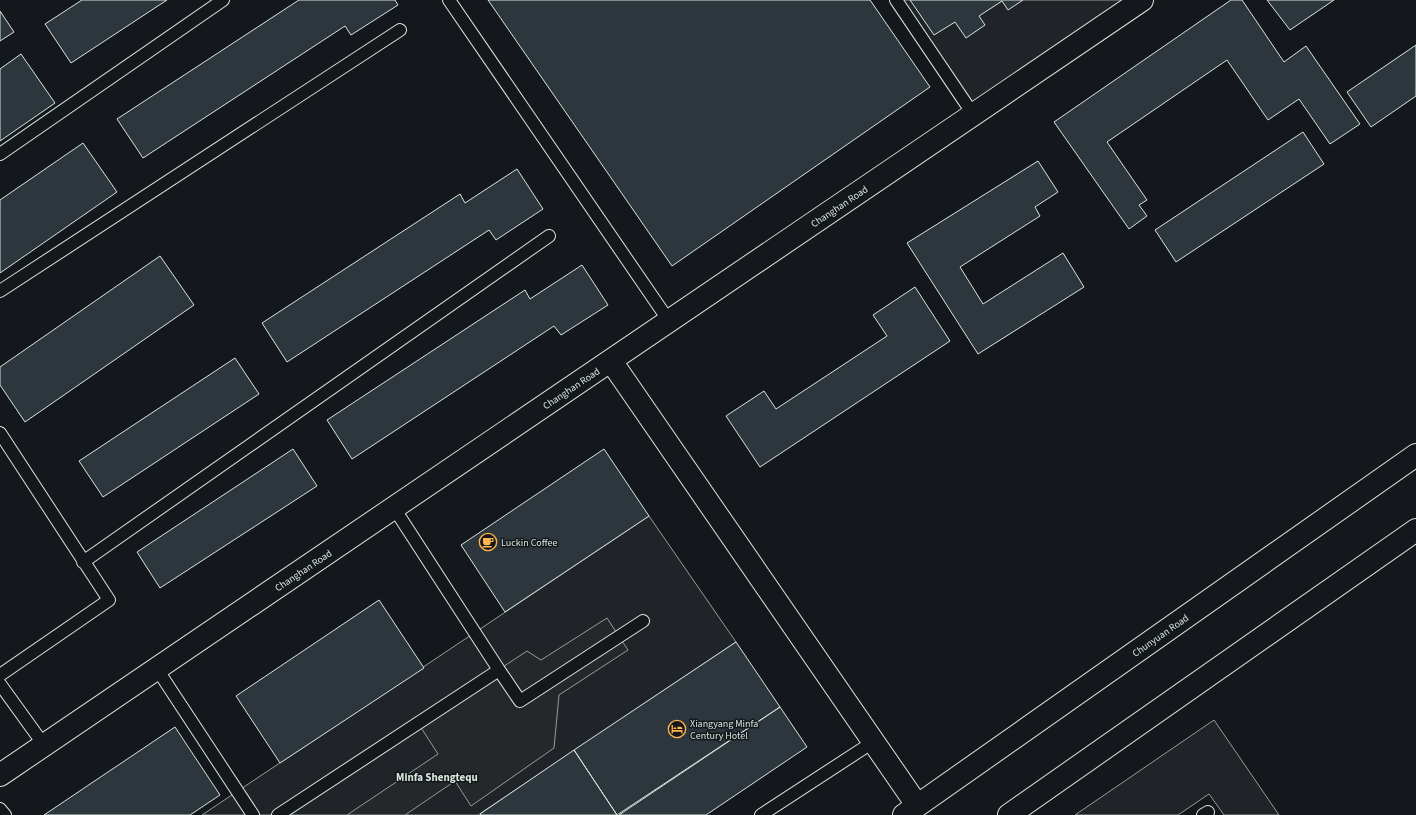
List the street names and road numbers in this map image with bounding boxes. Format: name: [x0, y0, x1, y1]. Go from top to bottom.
street label: Changhan Road: [808, 183, 871, 231]
street label: Changhan Road: [540, 365, 603, 413]
street label: Changhan Road: [272, 547, 335, 595]
street label: Chunyuan Road: [1129, 611, 1192, 661]

